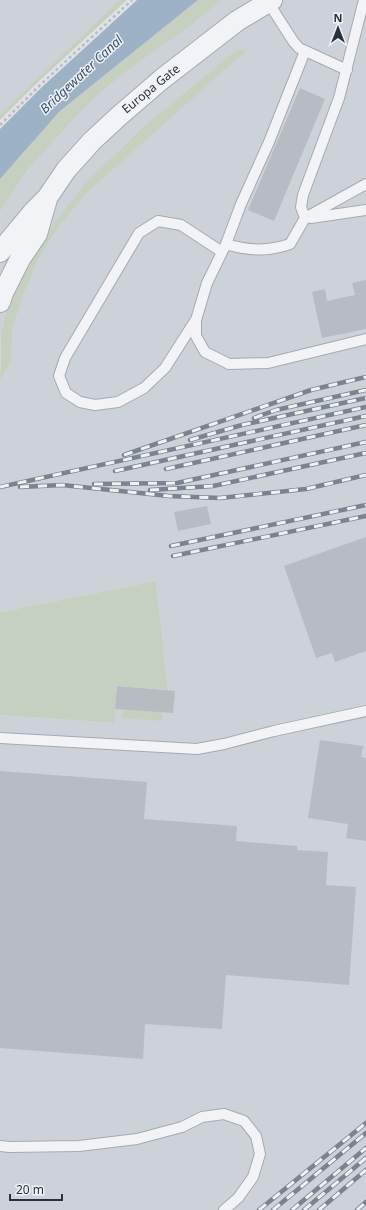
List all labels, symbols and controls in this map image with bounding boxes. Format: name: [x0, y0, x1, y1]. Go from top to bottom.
north arrow: [318, 8, 358, 48]
text: N: [334, 10, 342, 25]
water label: Bridgewater Canal: [36, 30, 127, 117]
street label: Europa Gate: [118, 60, 183, 117]
scale bar: [10, 1176, 62, 1202]
text: 20 m: [16, 1181, 44, 1198]

